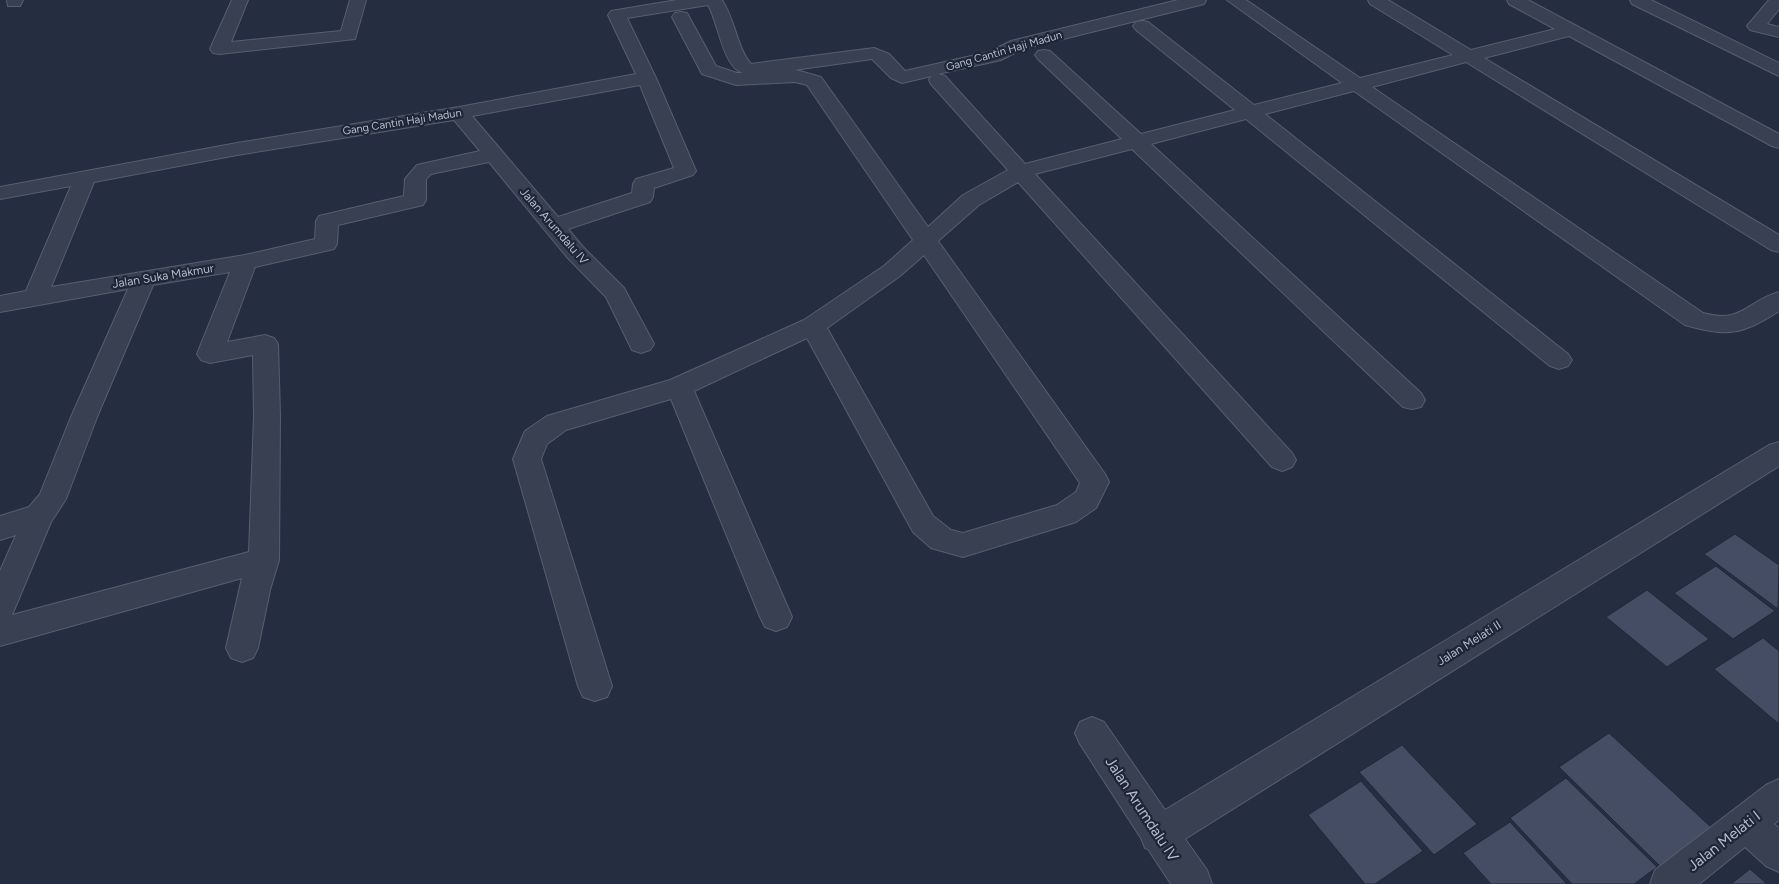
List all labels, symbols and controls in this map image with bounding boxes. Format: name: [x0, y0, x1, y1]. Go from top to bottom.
street label: Gang Cantin Haji Madun: [944, 28, 1064, 74]
street label: Gang Cantin Haji Madun: [342, 106, 462, 138]
street label: Jalan Arumdalu IV: [517, 185, 591, 268]
street label: Jalan Suka Makmur: [111, 261, 215, 291]
street label: Jalan Melati II: [1434, 618, 1504, 668]
street label: Jalan Arumdalu IV: [1101, 753, 1183, 865]
street label: Jalan Melati I: [1684, 807, 1764, 875]

